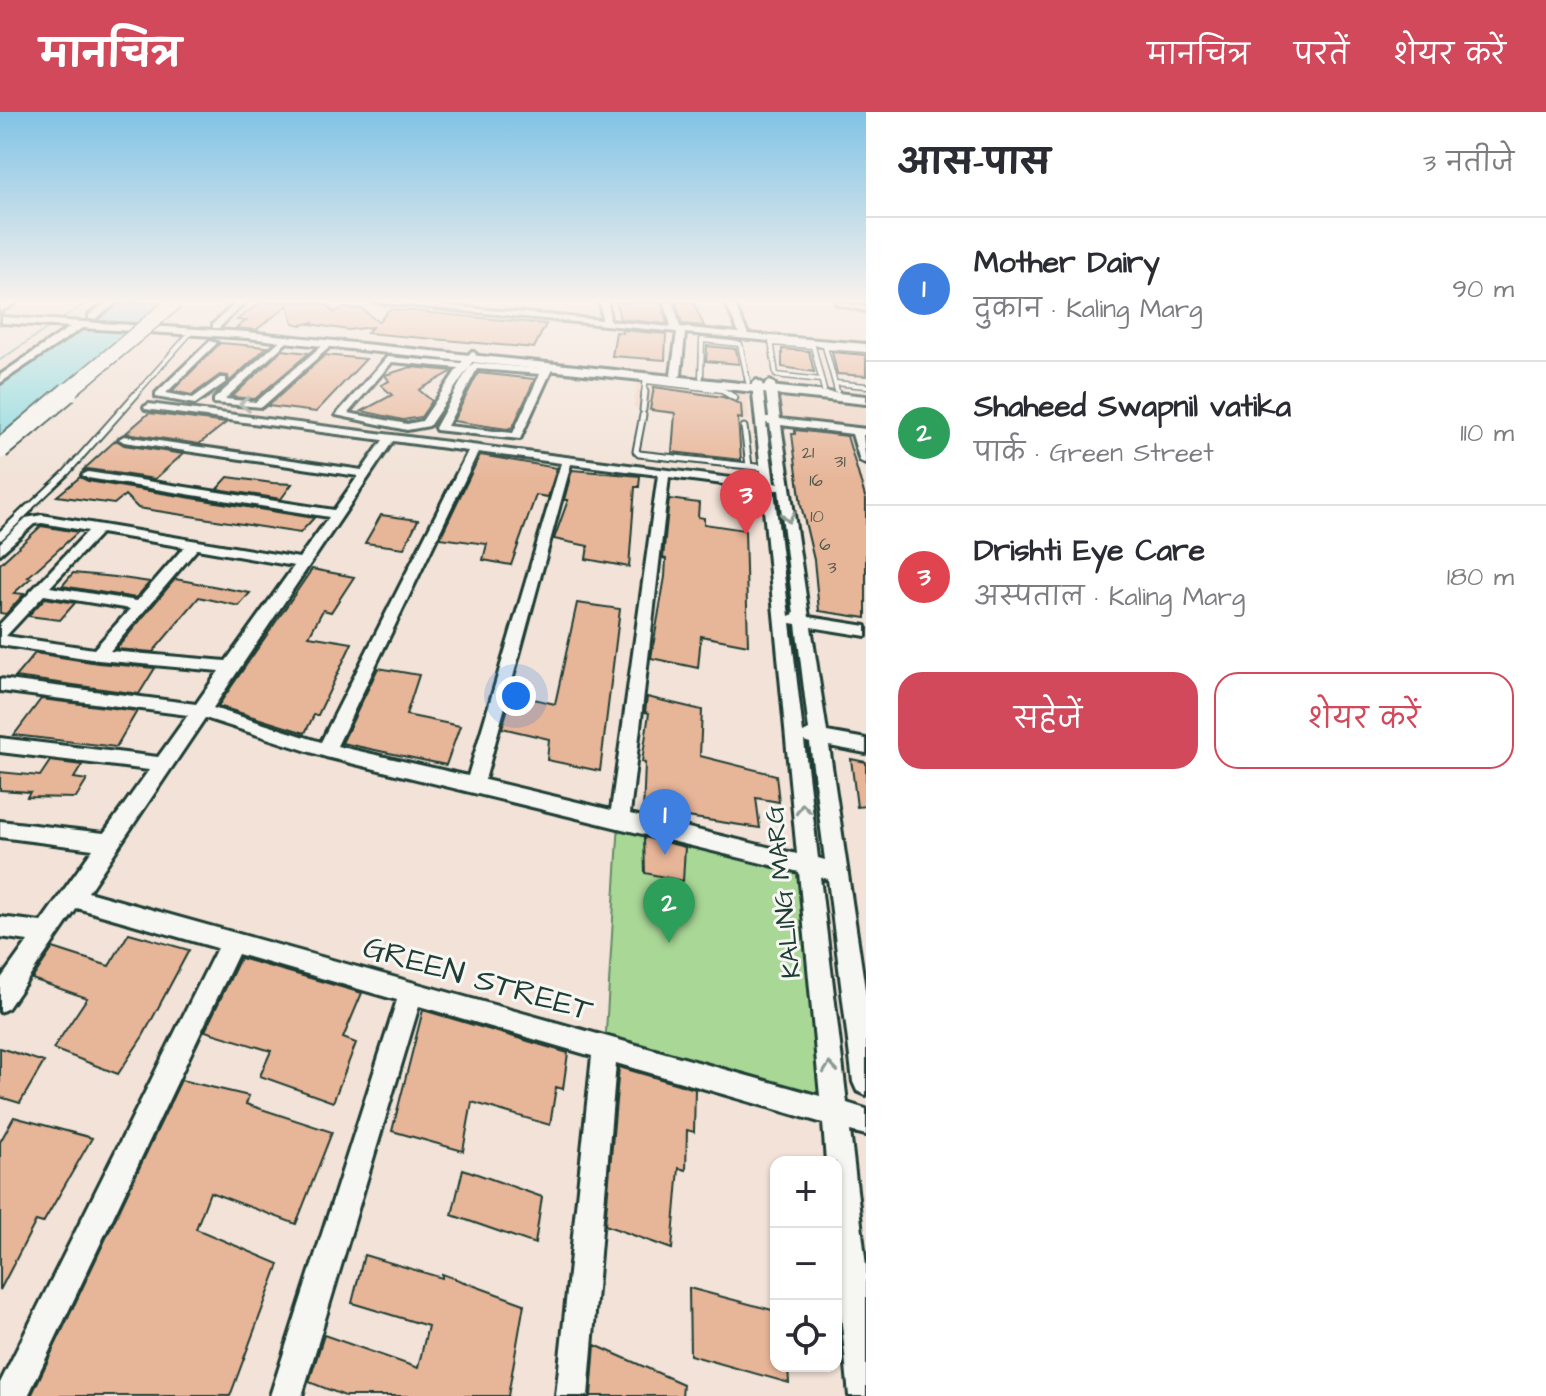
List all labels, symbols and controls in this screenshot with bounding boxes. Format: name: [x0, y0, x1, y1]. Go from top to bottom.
text: मानचित्र: [40, 29, 181, 81]
text: मानचित्र: [1147, 36, 1250, 75]
text: परतें: [1294, 36, 1349, 75]
text: शेयर करें: [1393, 36, 1506, 75]
text: आस-पास: [898, 139, 1050, 187]
text: 3 नतीजे: [1423, 145, 1514, 181]
text: Mother Dairy: [974, 242, 1160, 284]
text: 1: [922, 271, 926, 307]
text: 90 m: [1452, 271, 1514, 307]
text: दुकान · Kaling Marg: [974, 291, 1202, 327]
text: Shaheed Swapnil vatika: [974, 386, 1291, 428]
one-way arrow: [239, 395, 251, 413]
text: 2: [917, 415, 931, 451]
text: 110 m: [1460, 415, 1514, 451]
text: पार्क · Green Street: [974, 435, 1214, 471]
house number: 21: [802, 440, 814, 465]
house number: 31: [834, 449, 846, 474]
house number: 16: [809, 468, 823, 493]
pin: 3: [720, 469, 772, 535]
house number: 10: [810, 504, 824, 529]
one-way arrow: [779, 510, 796, 524]
text: Drishti Eye Care: [974, 530, 1205, 572]
house number: 6: [819, 532, 831, 557]
house number: 3: [827, 555, 837, 580]
text: 3: [917, 559, 931, 595]
text: 180 m: [1447, 559, 1514, 595]
text: अस्पताल · Kaling Marg: [974, 579, 1245, 615]
button: सहेजें: [898, 672, 1198, 769]
button: शेयर करें: [1214, 672, 1514, 769]
your location: [496, 676, 536, 716]
pin: 1: [639, 789, 691, 855]
one-way arrow: [794, 802, 811, 815]
street label: KALING MARG: [756, 804, 810, 980]
pin: 2: [643, 877, 695, 943]
street label: GREEN STREET: [358, 925, 598, 1033]
one-way arrow: [822, 1061, 839, 1074]
map controls: [770, 1156, 842, 1372]
button: +: [770, 1156, 842, 1228]
button: −: [770, 1228, 842, 1300]
button: locate: [770, 1300, 842, 1372]

